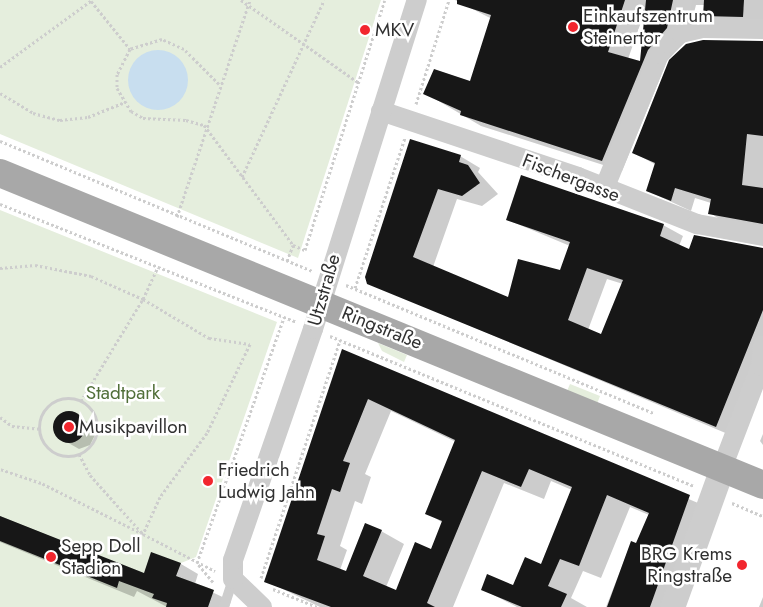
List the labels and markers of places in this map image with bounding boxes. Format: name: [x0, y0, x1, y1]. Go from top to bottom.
place label: Einkaufszentrum Steinertor: [583, 5, 713, 49]
place label: MKV: [375, 19, 414, 41]
marker: Einkaufszentrum Steinertor: [567, 21, 579, 33]
marker: MKV: [359, 24, 371, 36]
place label: Musikpavillon: [79, 416, 188, 438]
marker: Musikpavillon: [63, 421, 75, 433]
place label: Friedrich Ludwig Jahn: [218, 459, 315, 503]
marker: Friedrich Ludwig Jahn: [202, 475, 214, 487]
place label: Sepp Doll Stadion: [61, 535, 141, 579]
place label: BRG Krems Ringstraße: [641, 543, 732, 587]
marker: Sepp Doll Stadion: [45, 551, 57, 563]
marker: BRG Krems Ringstraße: [736, 559, 748, 571]

